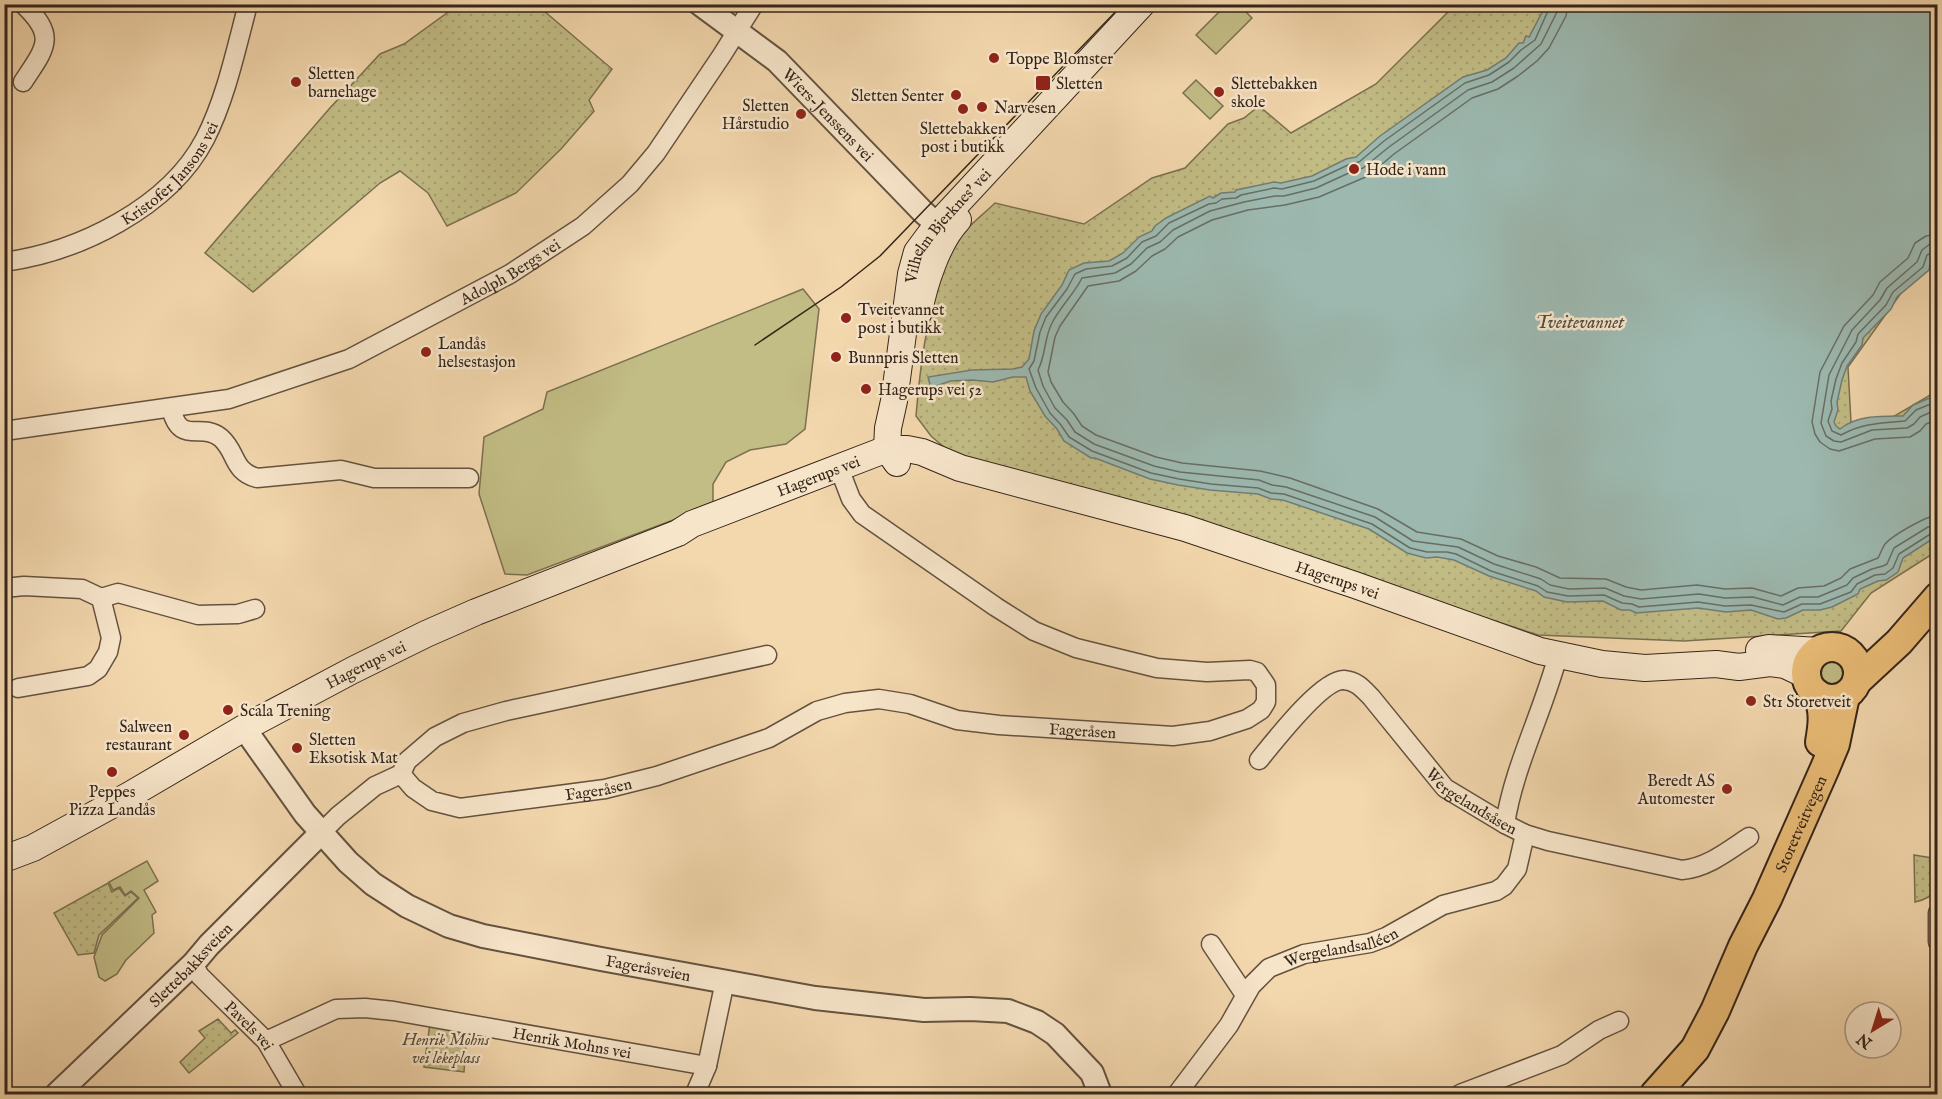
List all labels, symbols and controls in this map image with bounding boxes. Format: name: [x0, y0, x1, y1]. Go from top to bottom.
place label: Toppe Blomster: [1006, 50, 1113, 70]
marker: Toppe Blomster: [987, 51, 1001, 65]
place label: Sletten barnehage: [308, 65, 377, 103]
street label: Wiers-Jenssens vei: [777, 65, 877, 167]
marker: Sletten: [1034, 74, 1052, 92]
marker: Sletten barnehage: [289, 75, 303, 89]
place label: Sletten: [1056, 75, 1103, 95]
place label: Slettebakken skole: [1231, 75, 1318, 113]
marker: Slettebakken skole: [1212, 85, 1226, 99]
place label: Sletten Senter: [851, 87, 944, 107]
marker: Sletten Senter: [949, 88, 963, 102]
place label: Sletten Hårstudio: [722, 97, 789, 135]
place label: Narvesen: [994, 99, 1057, 119]
marker: Narvesen: [975, 100, 989, 114]
marker: Slettebakken post i butikk: [956, 102, 970, 116]
marker: Sletten Hårstudio: [794, 107, 808, 121]
street label: Kristofer Jansons vei: [118, 119, 224, 231]
place label: Slettebakken post i butikk: [920, 120, 1007, 158]
place label: Hode i vann: [1366, 161, 1447, 181]
marker: Hode i vann: [1347, 162, 1361, 176]
street label: Vilhelm Bjerknes' vei: [902, 165, 996, 285]
street label: Adolph Bergs vei: [456, 236, 565, 311]
place label: Tveitevannet post i butikk: [858, 301, 945, 339]
marker: Tveitevannet post i butikk: [839, 311, 853, 325]
water label: Tveitevannet: [1536, 312, 1625, 335]
place label: Landås helsestasjon: [438, 335, 516, 373]
marker: Landås helsestasjon: [419, 345, 433, 359]
place label: Bunnpris Sletten: [848, 349, 959, 369]
marker: Bunnpris Sletten: [829, 350, 843, 364]
place label: Hagerups vei 52: [878, 381, 982, 401]
marker: Hagerups vei 52: [859, 382, 873, 396]
street label: Hagerups vei: [775, 452, 863, 502]
street label: Hagerups vei: [1292, 558, 1381, 605]
street label: Hagerups vei: [323, 637, 410, 695]
place label: St1 Storetveit: [1763, 693, 1852, 713]
marker: St1 Storetveit: [1744, 694, 1758, 708]
place label: Scala Trening: [240, 702, 331, 722]
marker: Scala Trening: [221, 703, 235, 717]
place label: Salween restaurant: [106, 718, 173, 756]
street label: Fageråsen: [1048, 720, 1117, 744]
marker: Salween restaurant: [177, 728, 191, 742]
place label: Sletten Eksotisk Mat: [309, 731, 398, 769]
marker: Sletten Eksotisk Mat: [290, 741, 304, 755]
marker: Peppes Pizza Landås: [105, 765, 119, 779]
street label: Wergelandsåsen: [1421, 765, 1520, 840]
place label: Beredt AS Automester: [1637, 772, 1715, 810]
street label: Storetveitvegen: [1772, 773, 1833, 876]
street label: Fageråsen: [564, 775, 635, 806]
marker: Beredt AS Automester: [1720, 782, 1734, 796]
place label: Peppes Pizza Landås: [69, 783, 156, 821]
street label: Slettebakksveien: [146, 919, 238, 1012]
street label: Wergelandsalléen: [1282, 924, 1403, 973]
street label: Fageråsveien: [604, 952, 692, 987]
street label: Pavels vei: [219, 998, 277, 1055]
north arrow: [1843, 1000, 1903, 1060]
street label: Henrik Mohns vei: [511, 1024, 633, 1064]
text: N: [1853, 1028, 1877, 1053]
park label: Henrik Mohns vei lekeplass: [402, 1031, 490, 1069]

